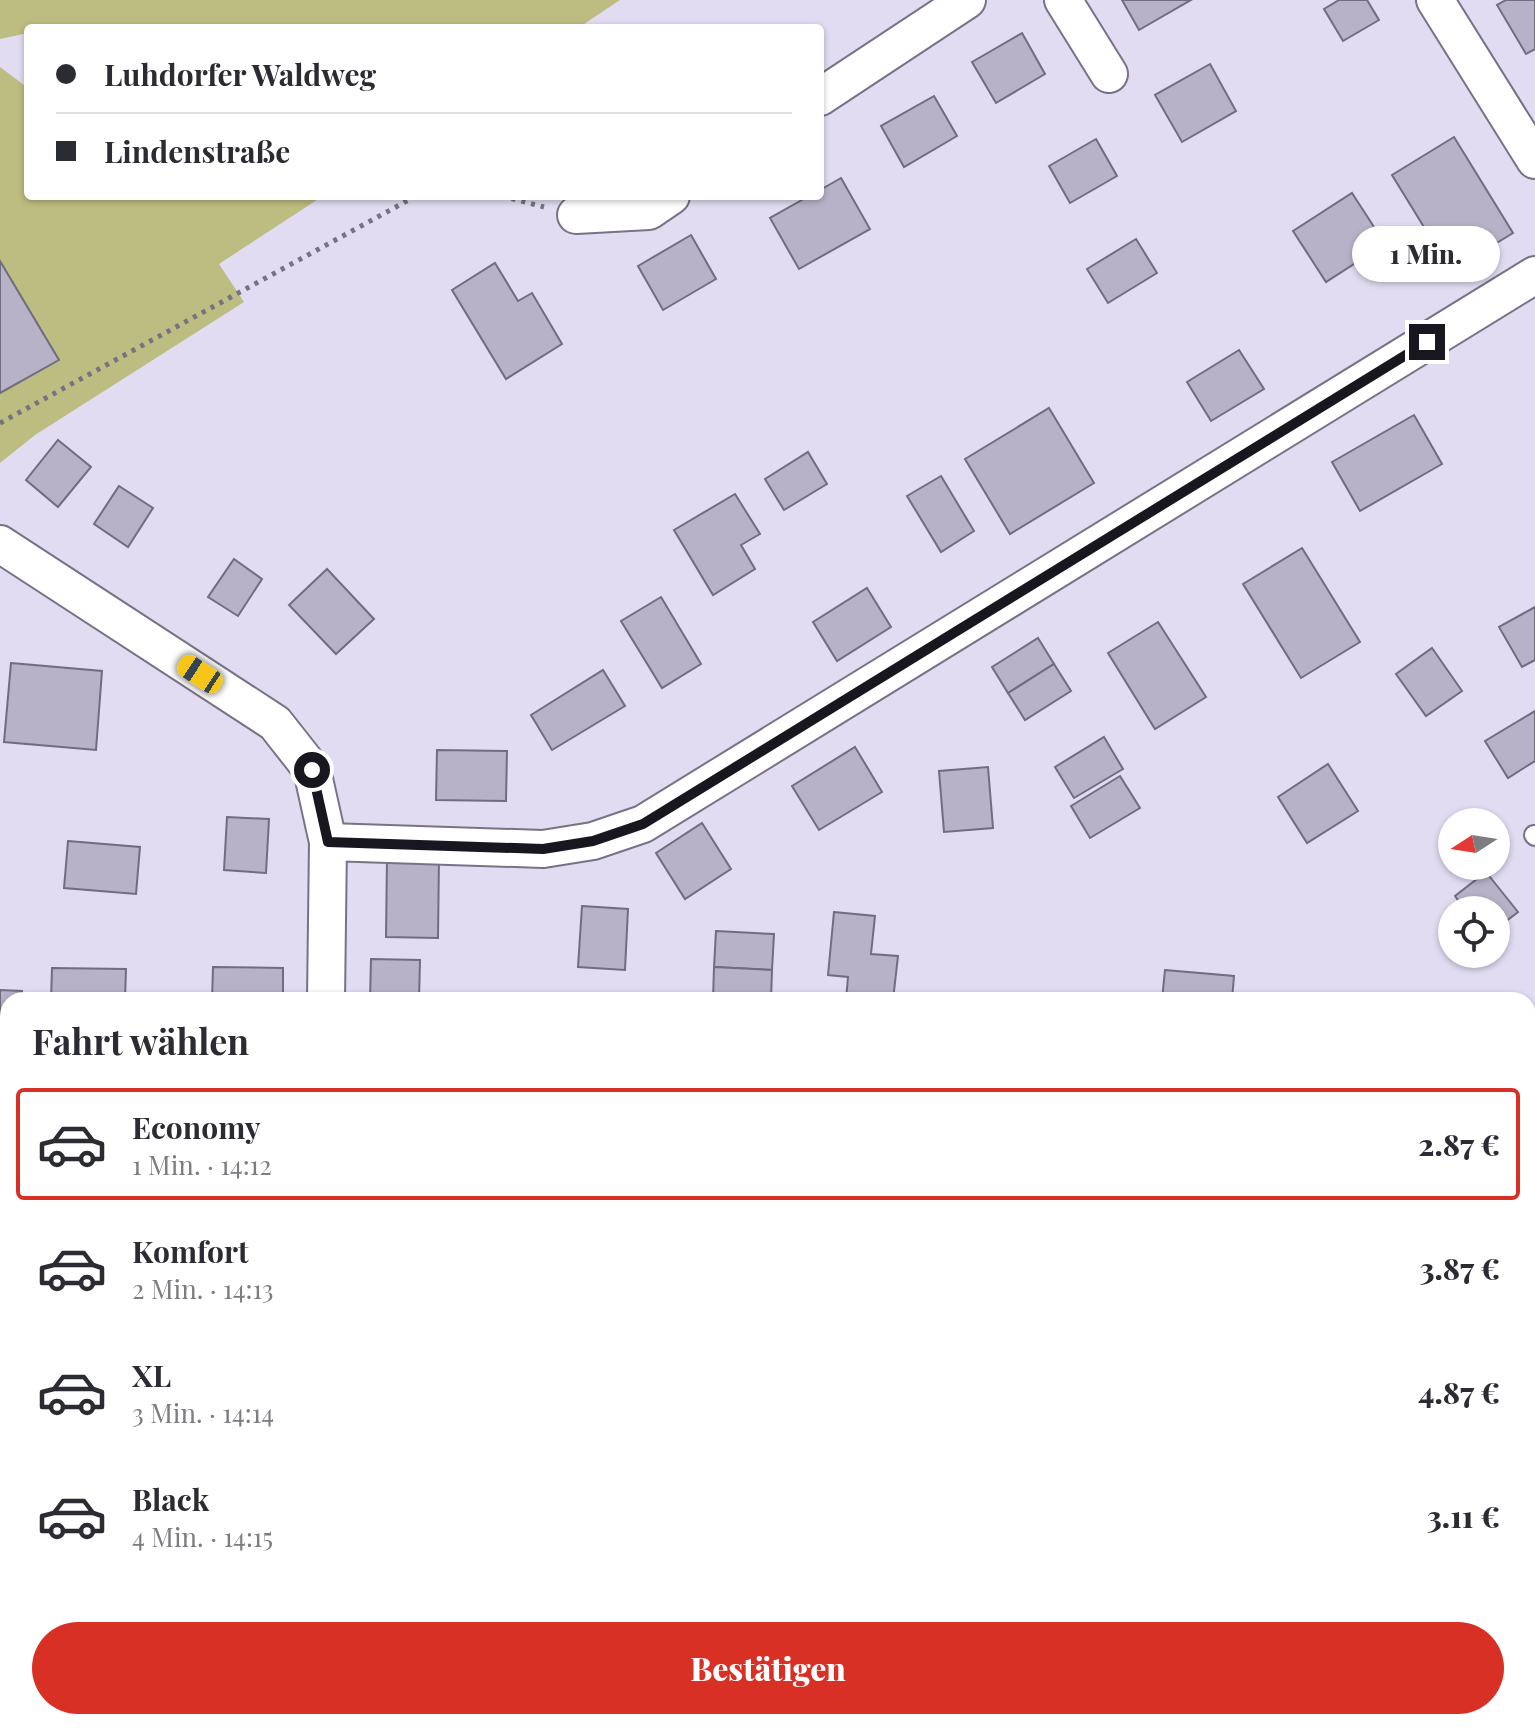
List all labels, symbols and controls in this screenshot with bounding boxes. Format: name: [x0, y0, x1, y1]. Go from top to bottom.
text: Luhdorfer Waldweg: [104, 54, 376, 94]
text: Lindenstraße: [104, 131, 290, 171]
callout: 1 Min.: [1353, 226, 1501, 282]
text: 1 Min.: [1390, 236, 1462, 271]
route end: [1409, 324, 1445, 360]
car: [173, 651, 227, 697]
route start: [294, 752, 330, 788]
north arrow: [1438, 808, 1510, 880]
map controls: [1438, 808, 1510, 968]
button: locate: [1438, 896, 1510, 968]
text: Fahrt wählen: [32, 1016, 249, 1064]
text: Economy: [132, 1107, 261, 1147]
icon: car: [36, 1108, 108, 1180]
text: 2.87 €: [1418, 1124, 1500, 1164]
text: 1 Min. · 14:12: [132, 1147, 272, 1182]
text: Komfort: [132, 1231, 249, 1271]
icon: car: [36, 1232, 108, 1304]
text: 3.87 €: [1419, 1248, 1500, 1288]
text: 2 Min. · 14:13: [132, 1271, 273, 1306]
text: XL: [132, 1355, 171, 1395]
icon: car: [36, 1356, 108, 1428]
text: 4.87 €: [1418, 1372, 1500, 1412]
text: 3 Min. · 14:14: [132, 1395, 274, 1430]
text: Black: [132, 1479, 209, 1519]
icon: car: [36, 1480, 108, 1552]
text: 3.11 €: [1427, 1496, 1500, 1536]
text: 4 Min. · 14:15: [132, 1519, 273, 1554]
button: Bestätigen: [32, 1622, 1504, 1714]

